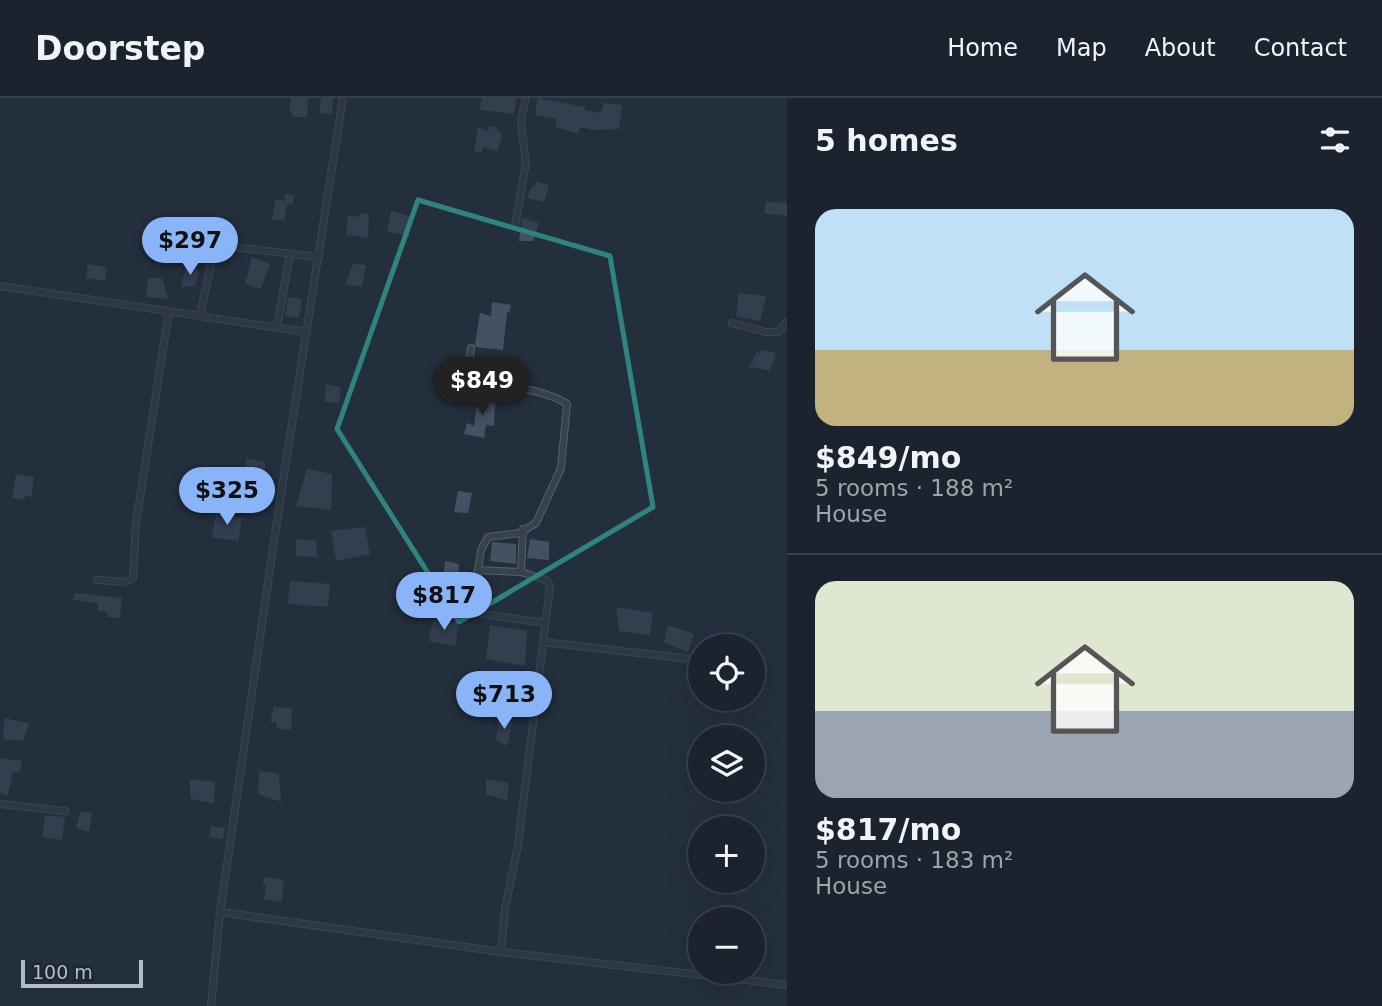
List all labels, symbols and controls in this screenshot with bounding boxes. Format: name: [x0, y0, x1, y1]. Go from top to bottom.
text: Doorstep: [35, 29, 205, 68]
text: Home: [947, 34, 1018, 62]
text: Map: [1056, 34, 1107, 62]
text: About: [1145, 34, 1216, 62]
text: Contact: [1254, 34, 1347, 62]
icon: filters: [1316, 121, 1354, 159]
text: 5 homes: [815, 123, 958, 158]
pin: $297: [149, 218, 231, 277]
text: $297: [158, 227, 222, 253]
icon: home: [1022, 254, 1148, 380]
pin: $849: [441, 358, 523, 417]
text: $849: [450, 367, 514, 393]
text: $849/mo: [815, 440, 961, 475]
pin: $325: [186, 468, 268, 527]
text: 5 rooms · 188 m²: [815, 475, 1013, 501]
text: $325: [195, 477, 259, 503]
text: House: [815, 501, 887, 527]
pin: $817: [403, 573, 485, 632]
text: $817: [412, 582, 476, 608]
icon: home: [1022, 626, 1148, 752]
map controls: [688, 634, 765, 984]
button: locate: [688, 634, 765, 711]
pin: $713: [463, 672, 545, 731]
text: $713: [472, 681, 536, 707]
button: layers: [688, 725, 765, 802]
text: $817/mo: [815, 812, 961, 847]
button: +: [688, 816, 765, 893]
text: 5 rooms · 183 m²: [815, 847, 1013, 873]
text: House: [815, 873, 887, 899]
button: −: [688, 907, 765, 984]
scale bar: [21, 957, 144, 989]
text: 100 m: [32, 961, 93, 983]

